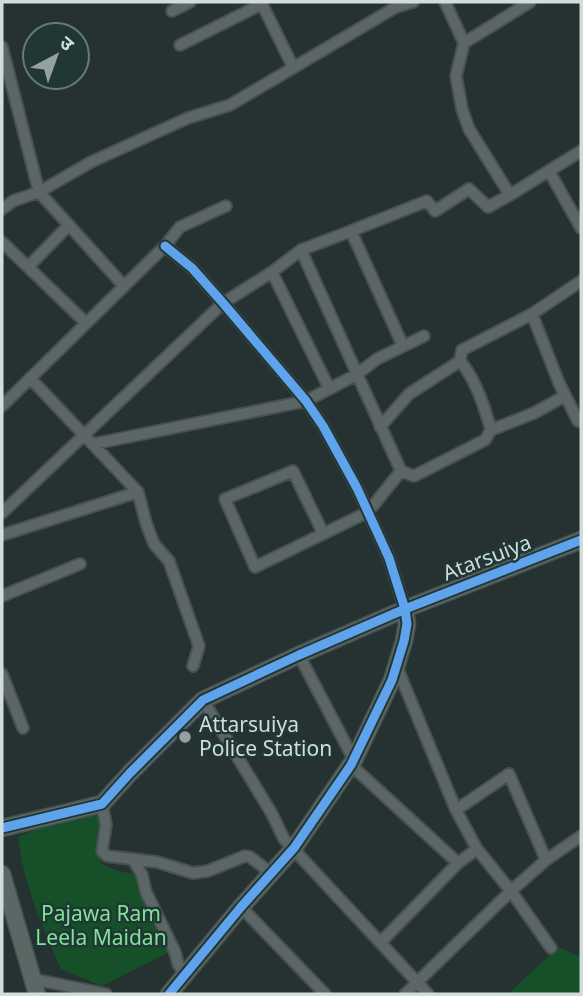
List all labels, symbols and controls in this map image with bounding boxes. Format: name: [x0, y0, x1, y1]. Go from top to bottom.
north arrow: [21, 21, 91, 91]
text: उ: [54, 30, 81, 57]
street label: Atarsuiya: [438, 527, 535, 587]
place label: Attarsuiya Police Station: [199, 710, 332, 762]
marker: Attarsuiya Police Station: [177, 729, 193, 745]
park label: Pajawa Ram Leela Maidan: [35, 899, 167, 951]

